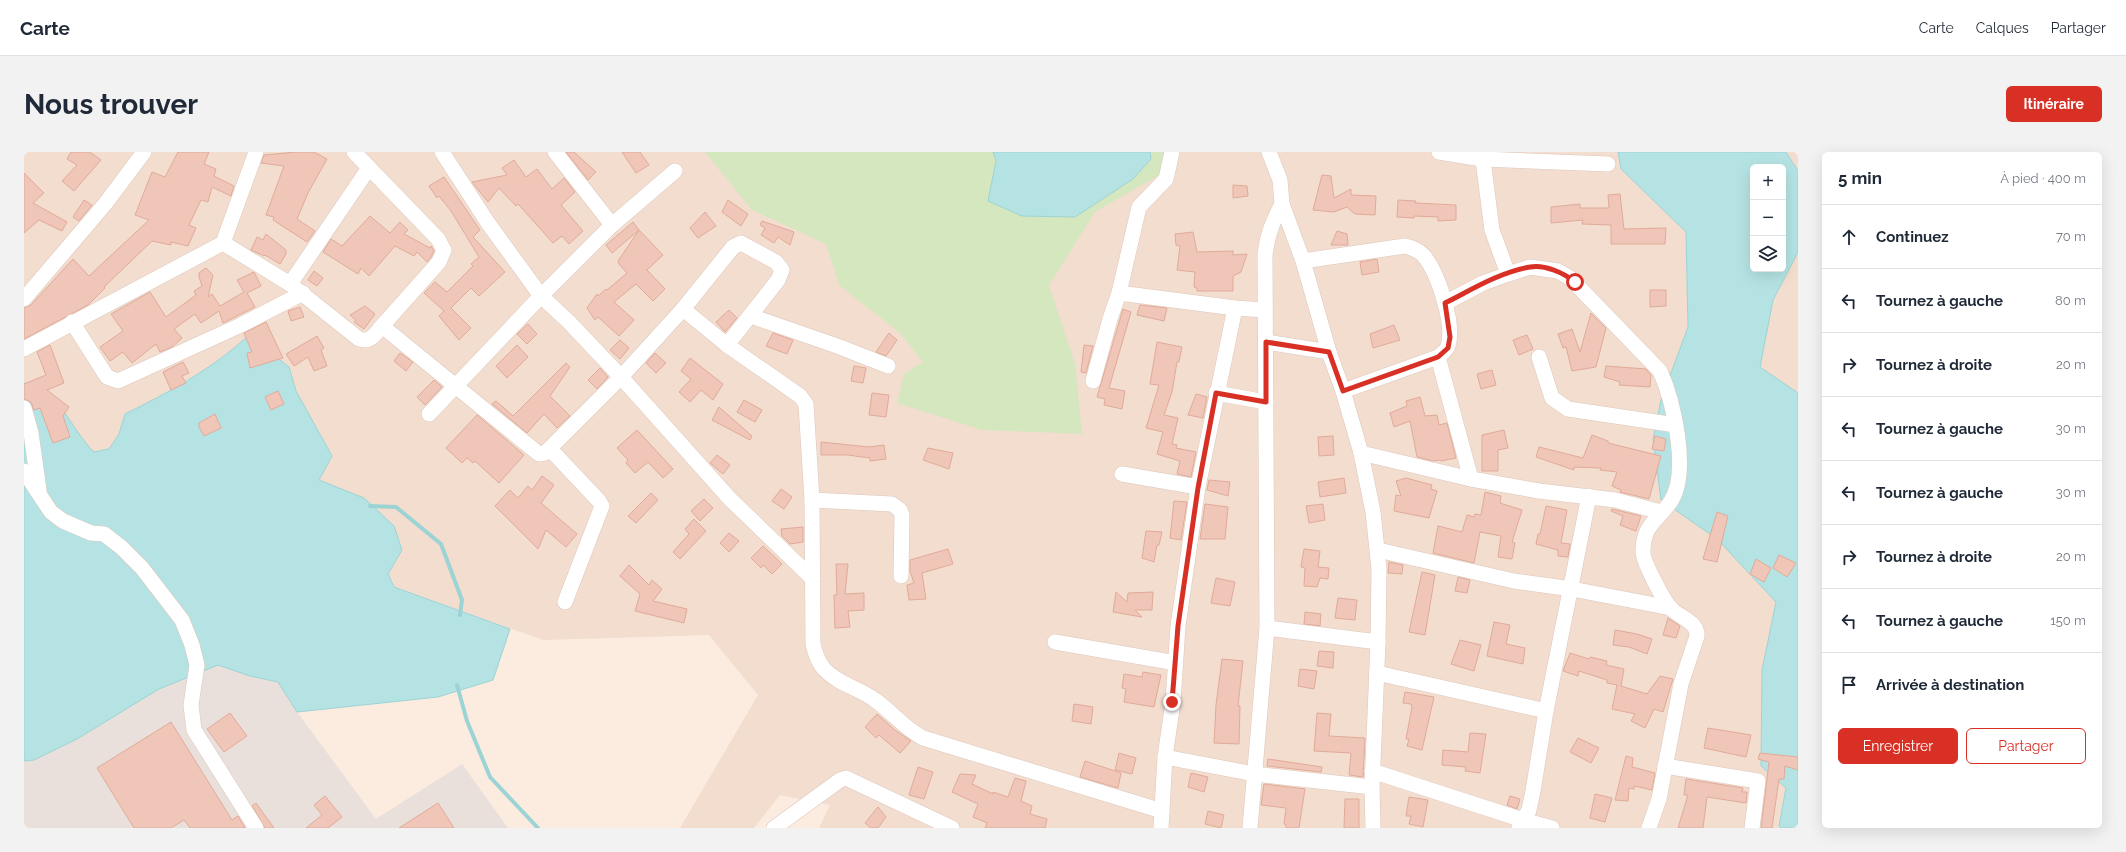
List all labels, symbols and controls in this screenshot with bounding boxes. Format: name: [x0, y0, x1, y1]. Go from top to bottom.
text: Carte: [20, 17, 70, 39]
text: Carte: [1919, 20, 1954, 36]
text: Calques: [1976, 20, 2029, 36]
text: Partager: [2051, 20, 2106, 36]
button: Itinéraire: [2006, 86, 2102, 122]
text: Nous trouver: [24, 88, 198, 121]
map controls: [1750, 164, 1786, 272]
button: +: [1750, 164, 1786, 200]
text: 5 min: [1838, 168, 1882, 188]
text: À pied · 400 m: [2000, 171, 2086, 186]
button: −: [1750, 200, 1786, 236]
icon: ahead: [1838, 226, 1860, 248]
text: Continuez: [1876, 228, 1949, 246]
text: 70 m: [2056, 229, 2086, 244]
button: layers: [1750, 236, 1786, 272]
route start: [1566, 273, 1584, 291]
icon: left: [1838, 290, 1860, 312]
text: Tournez à gauche: [1876, 292, 2003, 310]
text: 80 m: [2055, 293, 2086, 308]
icon: right: [1838, 354, 1860, 376]
text: Tournez à droite: [1876, 356, 1992, 374]
text: 20 m: [2056, 357, 2086, 372]
icon: left: [1838, 418, 1860, 440]
text: Tournez à gauche: [1876, 420, 2003, 438]
text: 30 m: [2056, 421, 2086, 436]
icon: left: [1838, 482, 1860, 504]
text: Tournez à gauche: [1876, 484, 2003, 502]
text: 30 m: [2056, 485, 2086, 500]
icon: right: [1838, 546, 1860, 568]
text: Tournez à droite: [1876, 548, 1992, 566]
text: 20 m: [2056, 549, 2086, 564]
icon: left: [1838, 610, 1860, 632]
text: Tournez à gauche: [1876, 612, 2003, 630]
text: 150 m: [2050, 613, 2086, 628]
icon: arrive: [1838, 674, 1860, 696]
text: Arrivée à destination: [1876, 676, 2024, 694]
route end: [1163, 693, 1181, 711]
button: Enregistrer: [1838, 728, 1958, 764]
button: Partager: [1966, 728, 2086, 764]

